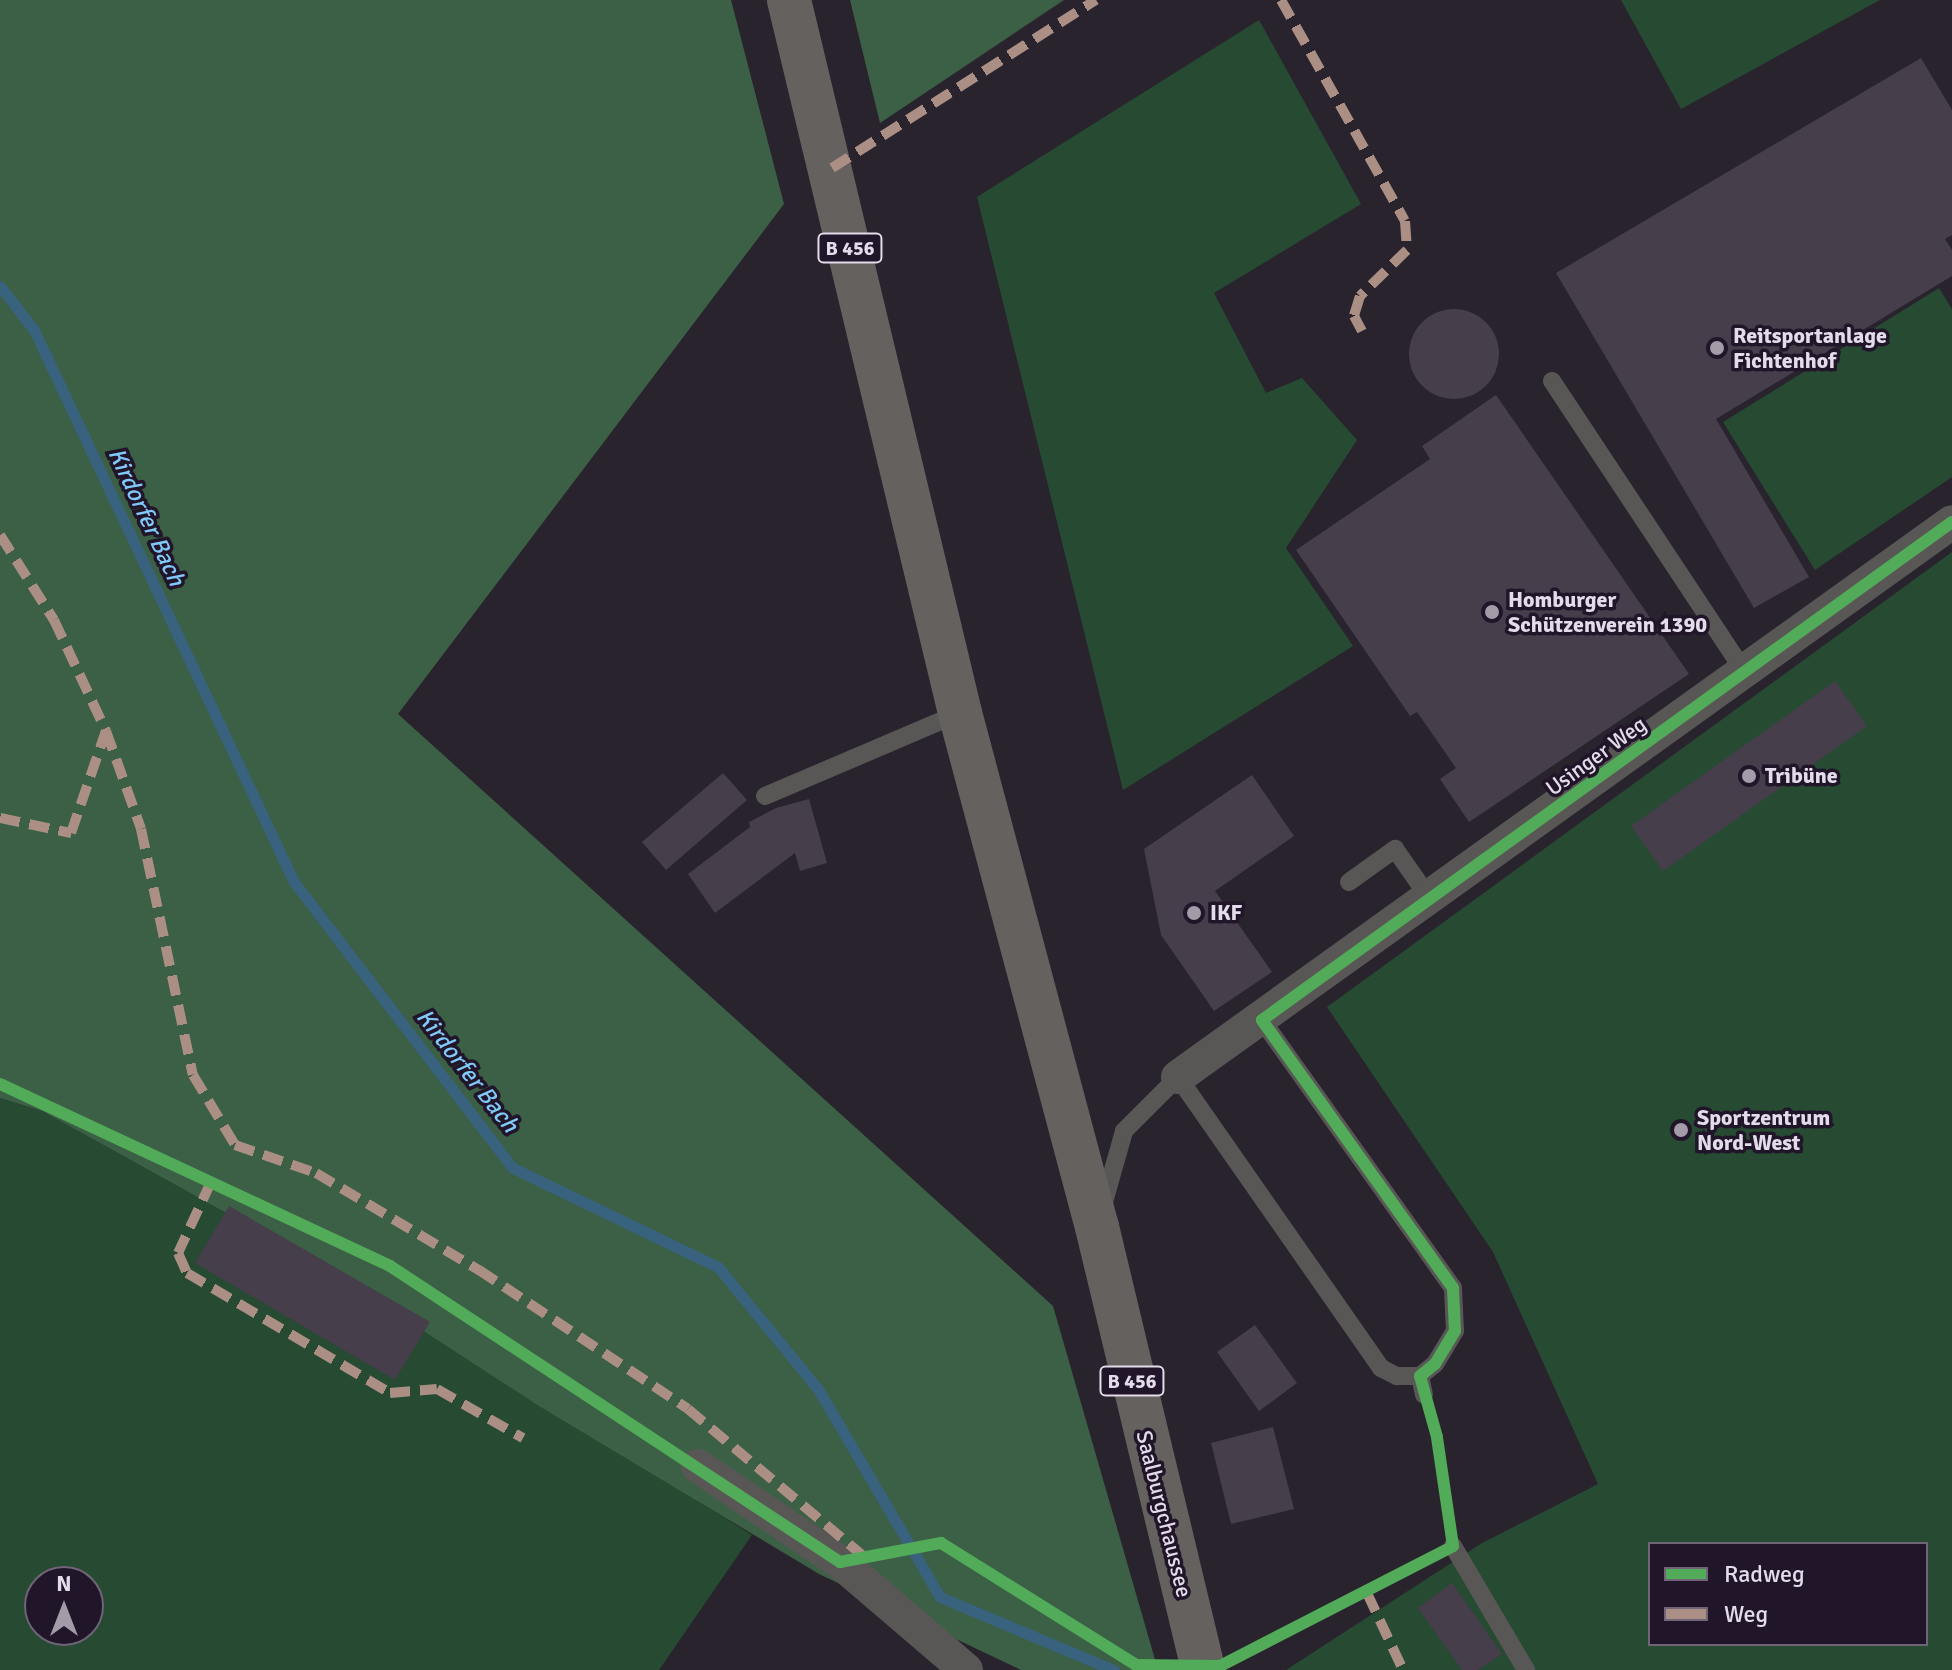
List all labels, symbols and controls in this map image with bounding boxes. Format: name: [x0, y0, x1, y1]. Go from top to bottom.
road number: B 456: [816, 232, 884, 264]
place label: Reitsportanlage Fichtenhof: [1733, 322, 1887, 374]
marker: Reitsportanlage Fichtenhof: [1708, 339, 1726, 357]
water label: Kirdorfer Bach: [101, 443, 191, 591]
place label: Homburger Schützenverein 1390: [1508, 586, 1707, 638]
marker: Homburger Schützenverein 1390: [1483, 603, 1501, 621]
street label: Usinger Weg: [1541, 711, 1651, 801]
place label: Tribüne: [1765, 763, 1838, 789]
marker: Tribüne: [1740, 767, 1758, 785]
place label: IKF: [1210, 900, 1242, 926]
marker: IKF: [1185, 904, 1203, 922]
water label: Kirdorfer Bach: [410, 1003, 524, 1139]
place label: Sportzentrum Nord-West: [1697, 1104, 1830, 1156]
marker: Sportzentrum Nord-West: [1672, 1121, 1690, 1139]
road number: B 456: [1098, 1365, 1166, 1397]
street label: Saalburgchaussee: [1131, 1428, 1197, 1600]
legend: [1648, 1542, 1928, 1646]
text: Radweg: [1724, 1559, 1805, 1589]
north arrow: [24, 1566, 104, 1646]
text: N: [56, 1570, 72, 1597]
text: Weg: [1724, 1599, 1768, 1629]

